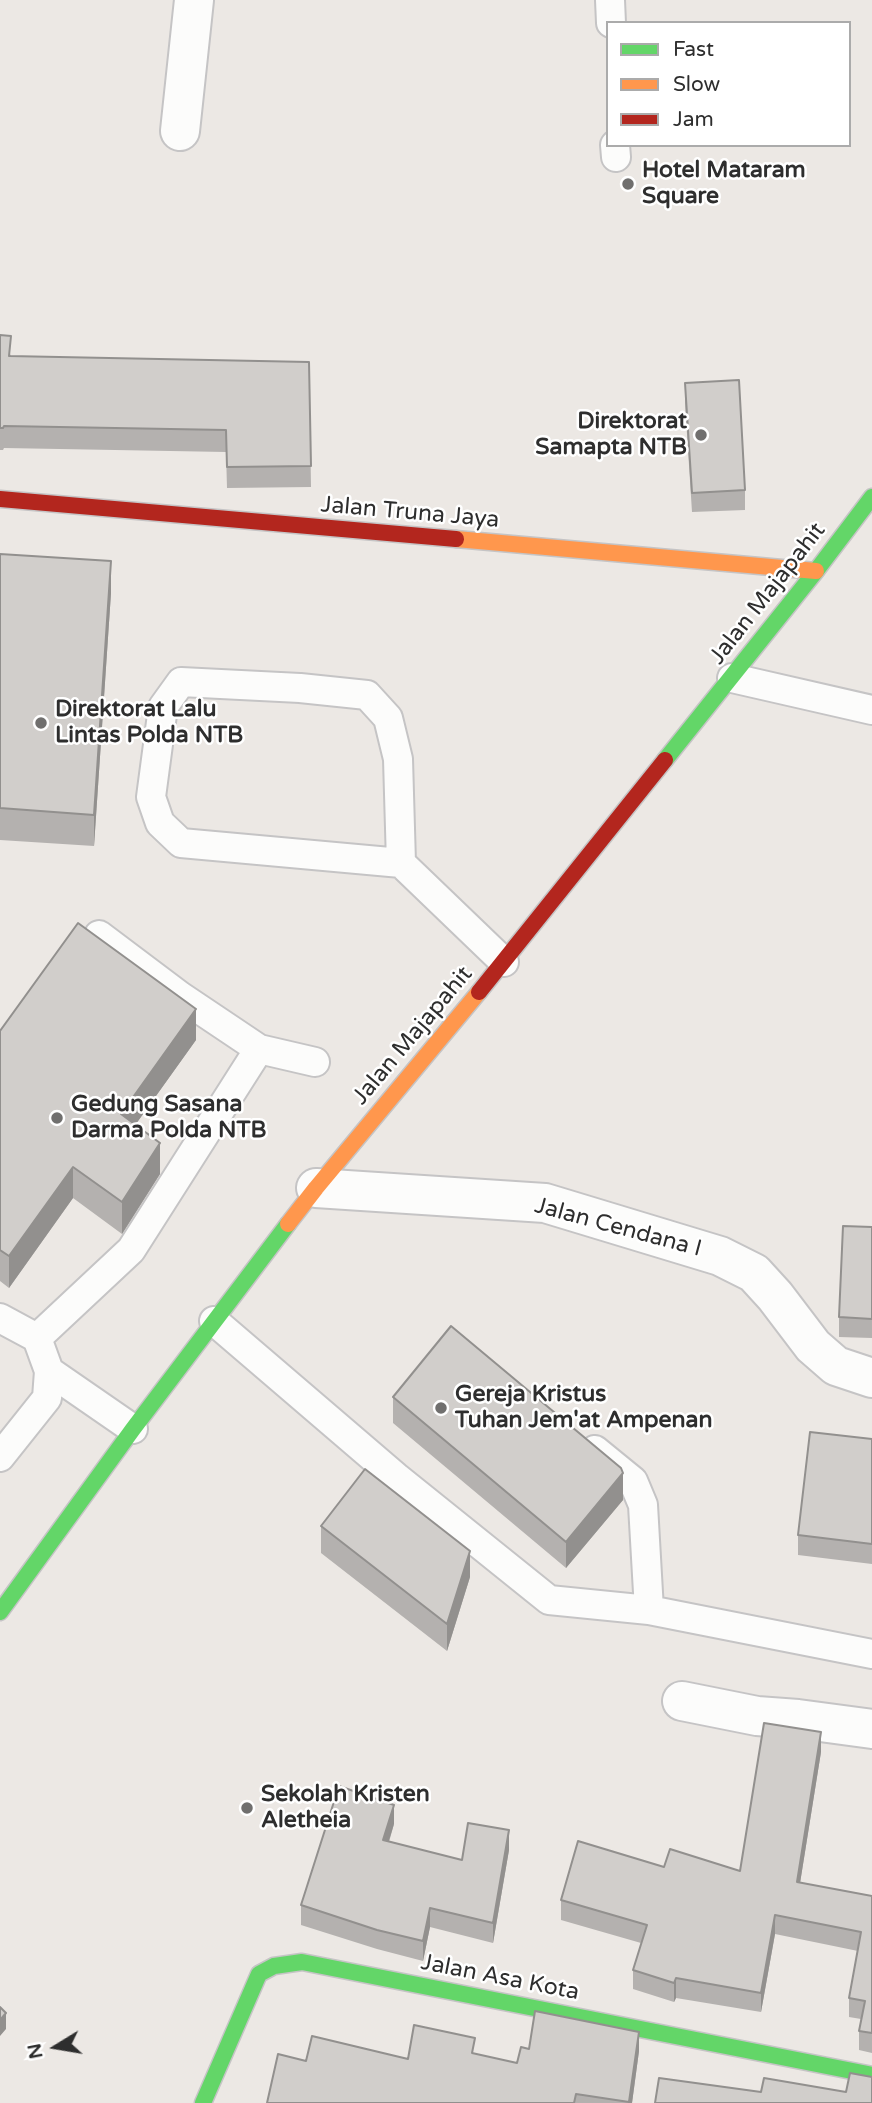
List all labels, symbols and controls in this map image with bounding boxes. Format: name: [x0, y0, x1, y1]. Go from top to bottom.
legend: [606, 21, 851, 147]
text: Fast: [673, 37, 714, 62]
text: Slow: [673, 72, 720, 97]
text: Jam: [673, 107, 714, 132]
place label: Hotel Mataram Square: [642, 157, 806, 211]
marker: Hotel Mataram Square: [620, 176, 636, 192]
place label: Direktorat Samapta NTB: [535, 408, 687, 462]
marker: Direktorat Samapta NTB: [693, 427, 709, 443]
street label: Jalan Truna Jaya: [320, 491, 500, 535]
street label: Jalan Majapahit: [704, 518, 832, 670]
place label: Direktorat Lalu Lintas Polda NTB: [55, 696, 243, 750]
marker: Direktorat Lalu Lintas Polda NTB: [33, 715, 49, 731]
street label: Jalan Majapahit: [347, 961, 479, 1111]
place label: Gedung Sasana Darma Polda NTB: [71, 1091, 266, 1145]
marker: Gedung Sasana Darma Polda NTB: [49, 1110, 65, 1126]
street label: Jalan Cendana I: [531, 1192, 705, 1264]
place label: Gereja Kristus Tuhan Jem'at Ampenan: [455, 1381, 713, 1435]
marker: Gereja Kristus Tuhan Jem'at Ampenan: [433, 1400, 449, 1416]
place label: Sekolah Kristen Aletheia: [261, 1781, 430, 1835]
marker: Sekolah Kristen Aletheia: [239, 1800, 255, 1816]
street label: Jalan Asa Kota: [419, 1949, 581, 2007]
north arrow: [21, 2012, 91, 2082]
text: N: [23, 2041, 48, 2061]

